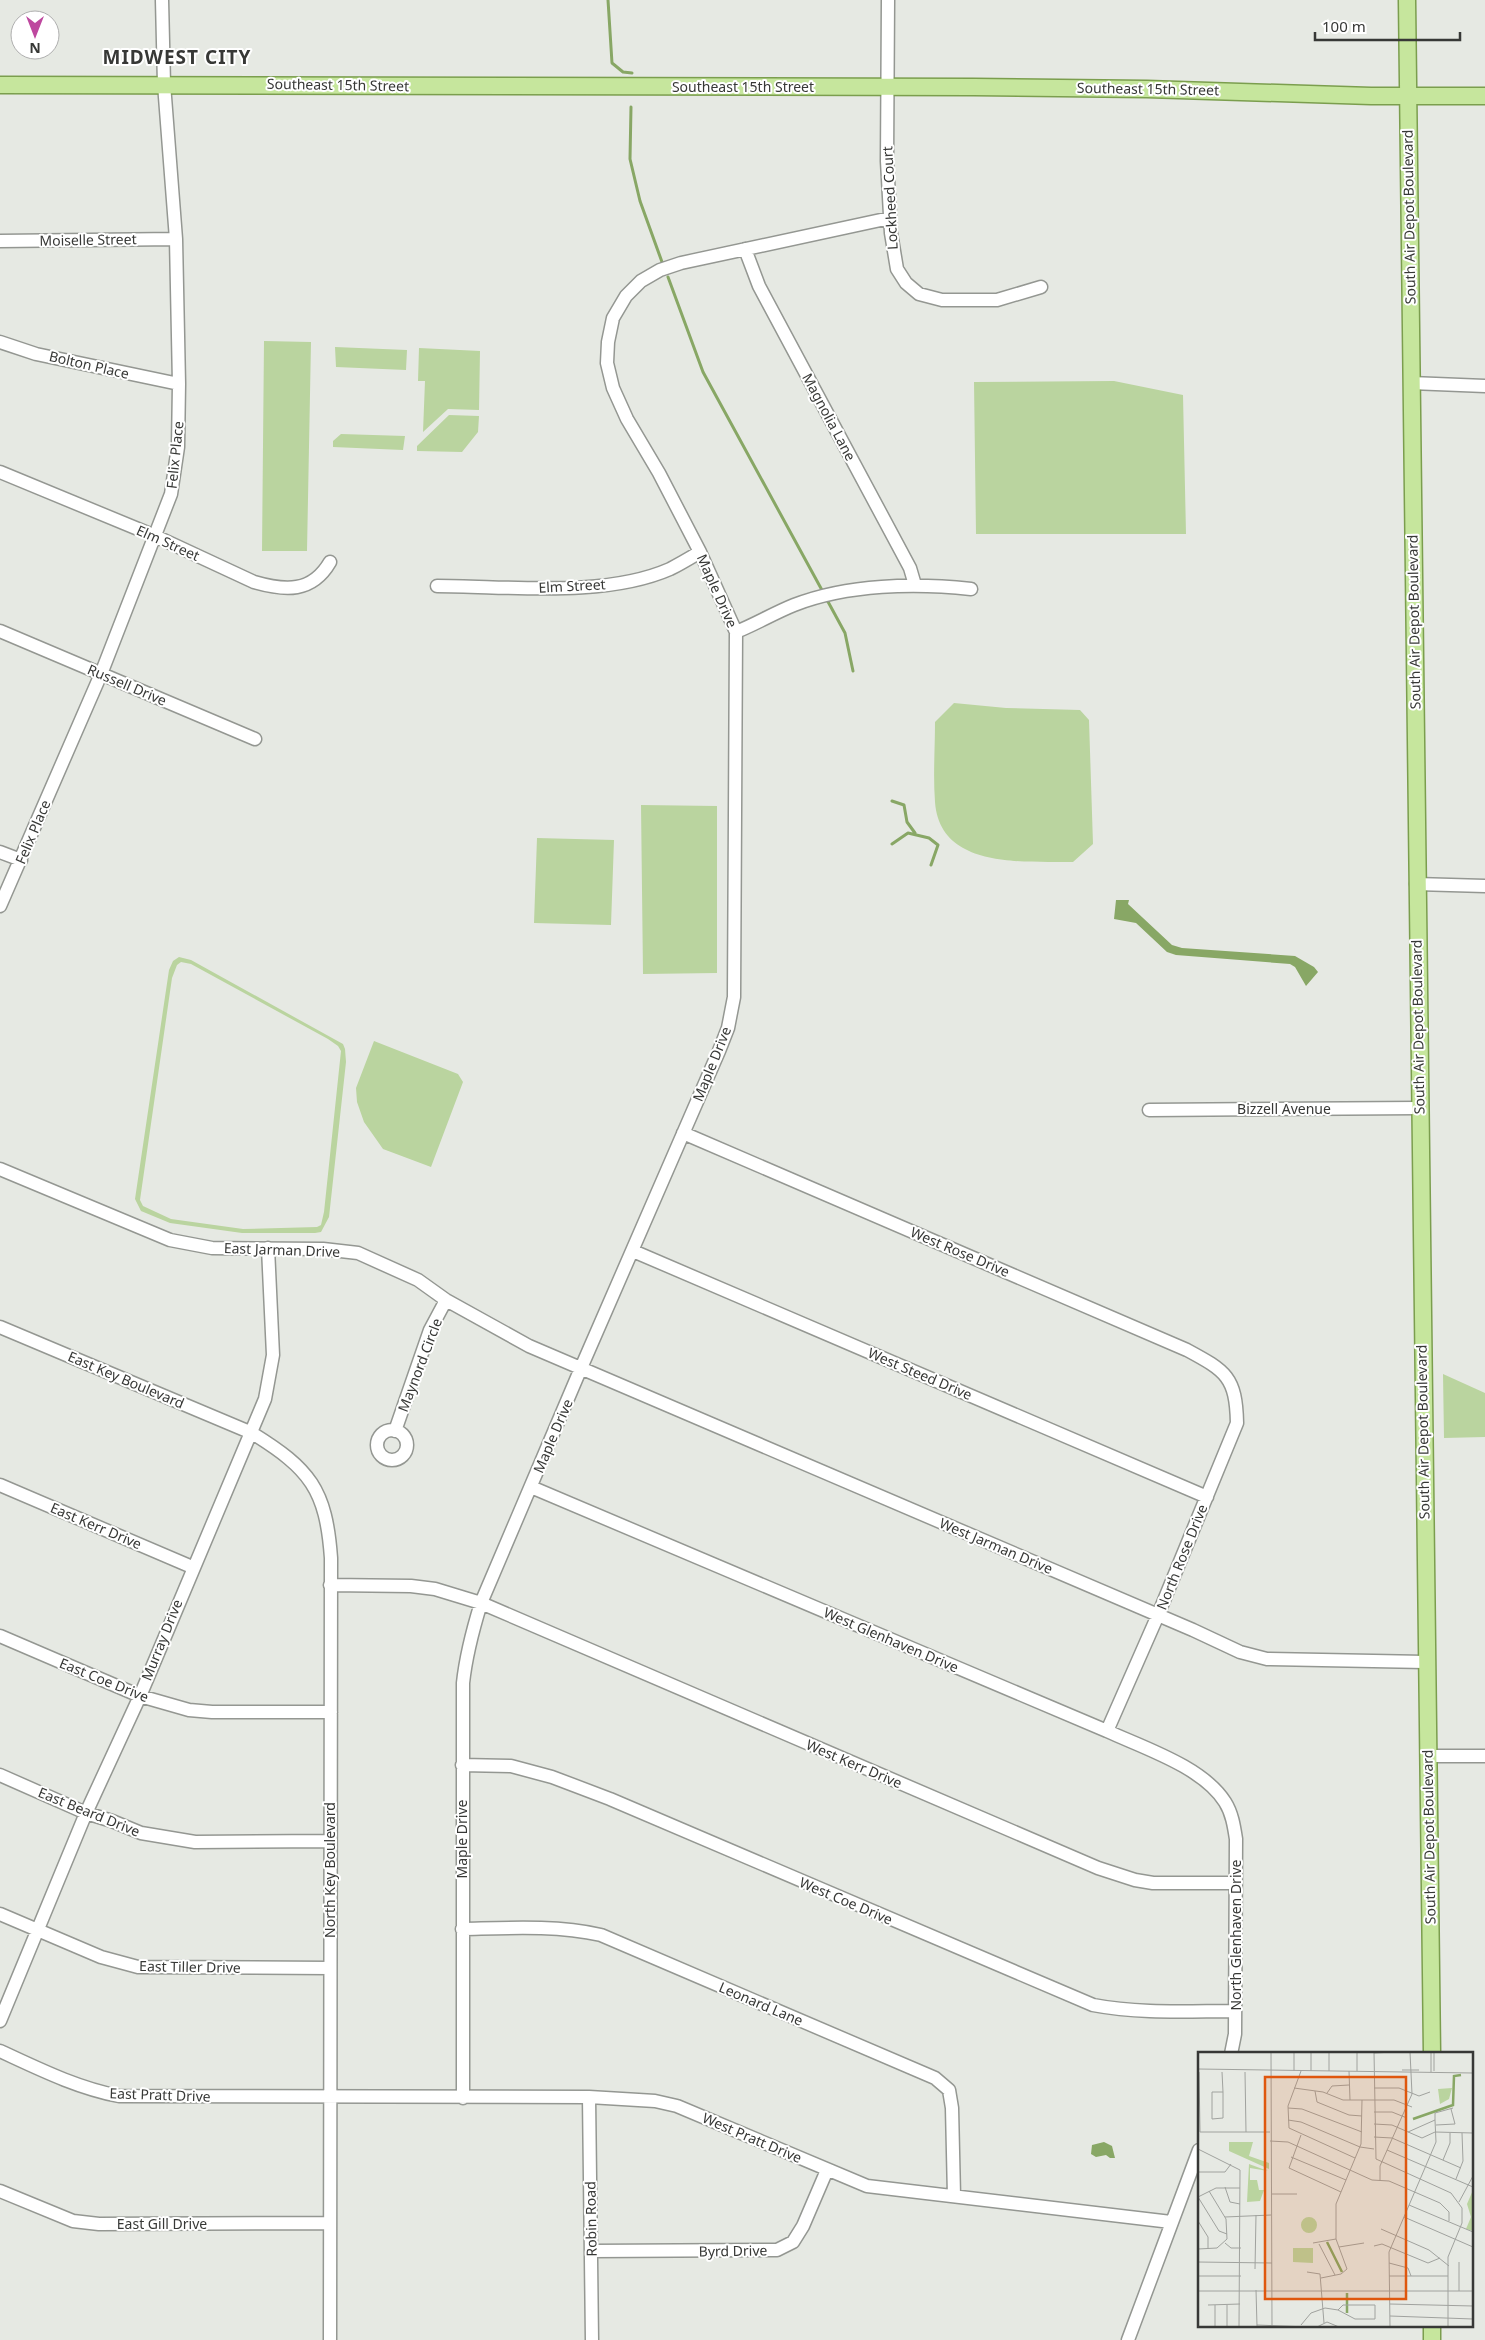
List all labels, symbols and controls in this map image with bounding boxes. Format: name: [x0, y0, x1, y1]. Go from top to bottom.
north arrow: [10, 10, 60, 60]
scale bar: [1315, 10, 1460, 42]
text: 100 m: [1322, 16, 1366, 36]
text: N: [29, 39, 41, 58]
district label: MIDWEST CITY: [103, 44, 251, 70]
street label: Southeast 15th Street: [267, 74, 409, 95]
street label: Southeast 15th Street: [672, 77, 814, 96]
street label: Southeast 15th Street: [1077, 78, 1219, 99]
street label: South Air Depot Boulevard: [1397, 130, 1420, 304]
street label: Lockheed Court: [877, 146, 902, 250]
street label: Moiselle Street: [39, 229, 137, 250]
street label: Bolton Place: [47, 346, 131, 383]
street label: Magnolia Lane: [798, 370, 861, 464]
street label: Felix Place: [162, 420, 188, 490]
street label: Elm Street: [134, 520, 203, 565]
street label: South Air Depot Boulevard: [1402, 535, 1425, 709]
street label: Maple Drive: [693, 551, 742, 631]
street label: Elm Street: [538, 574, 606, 597]
street label: Russell Drive: [85, 659, 170, 710]
street label: Felix Place: [11, 797, 55, 867]
street label: South Air Depot Boulevard: [1406, 940, 1429, 1114]
street label: Maple Drive: [688, 1024, 735, 1104]
street label: Bizzell Avenue: [1237, 1099, 1331, 1118]
street label: West Rose Drive: [908, 1222, 1013, 1281]
street label: East Jarman Drive: [224, 1238, 341, 1261]
street label: Maynord Circle: [393, 1315, 446, 1414]
street label: West Steed Drive: [865, 1343, 975, 1404]
street label: South Air Depot Boulevard: [1411, 1345, 1434, 1519]
street label: East Key Boulevard: [65, 1346, 187, 1413]
street label: Maple Drive: [528, 1396, 577, 1476]
street label: East Kerr Drive: [48, 1498, 145, 1553]
street label: North Rose Drive: [1152, 1501, 1211, 1612]
street label: West Jarman Drive: [937, 1513, 1056, 1578]
street label: Murray Drive: [137, 1596, 186, 1683]
street label: West Glenhaven Drive: [821, 1603, 962, 1677]
street label: East Coe Drive: [57, 1653, 152, 1706]
street label: West Kerr Drive: [803, 1735, 905, 1792]
street label: South Air Depot Boulevard: [1417, 1750, 1440, 1924]
street label: East Beard Drive: [35, 1782, 143, 1841]
street label: Maple Drive: [452, 1799, 471, 1878]
street label: North Key Boulevard: [320, 1802, 339, 1938]
street label: North Glenhaven Drive: [1226, 1859, 1245, 2011]
street label: West Coe Drive: [797, 1872, 896, 1929]
street label: East Tiller Drive: [139, 1956, 241, 1977]
street label: Leonard Lane: [716, 1977, 806, 2030]
inset map: [1198, 2052, 1472, 2328]
street label: East Pratt Drive: [109, 2083, 211, 2106]
street label: West Pratt Drive: [700, 2108, 805, 2167]
street label: Robin Road: [580, 2181, 601, 2257]
street label: East Gill Drive: [117, 2214, 207, 2233]
street label: Byrd Drive: [699, 2240, 768, 2261]

